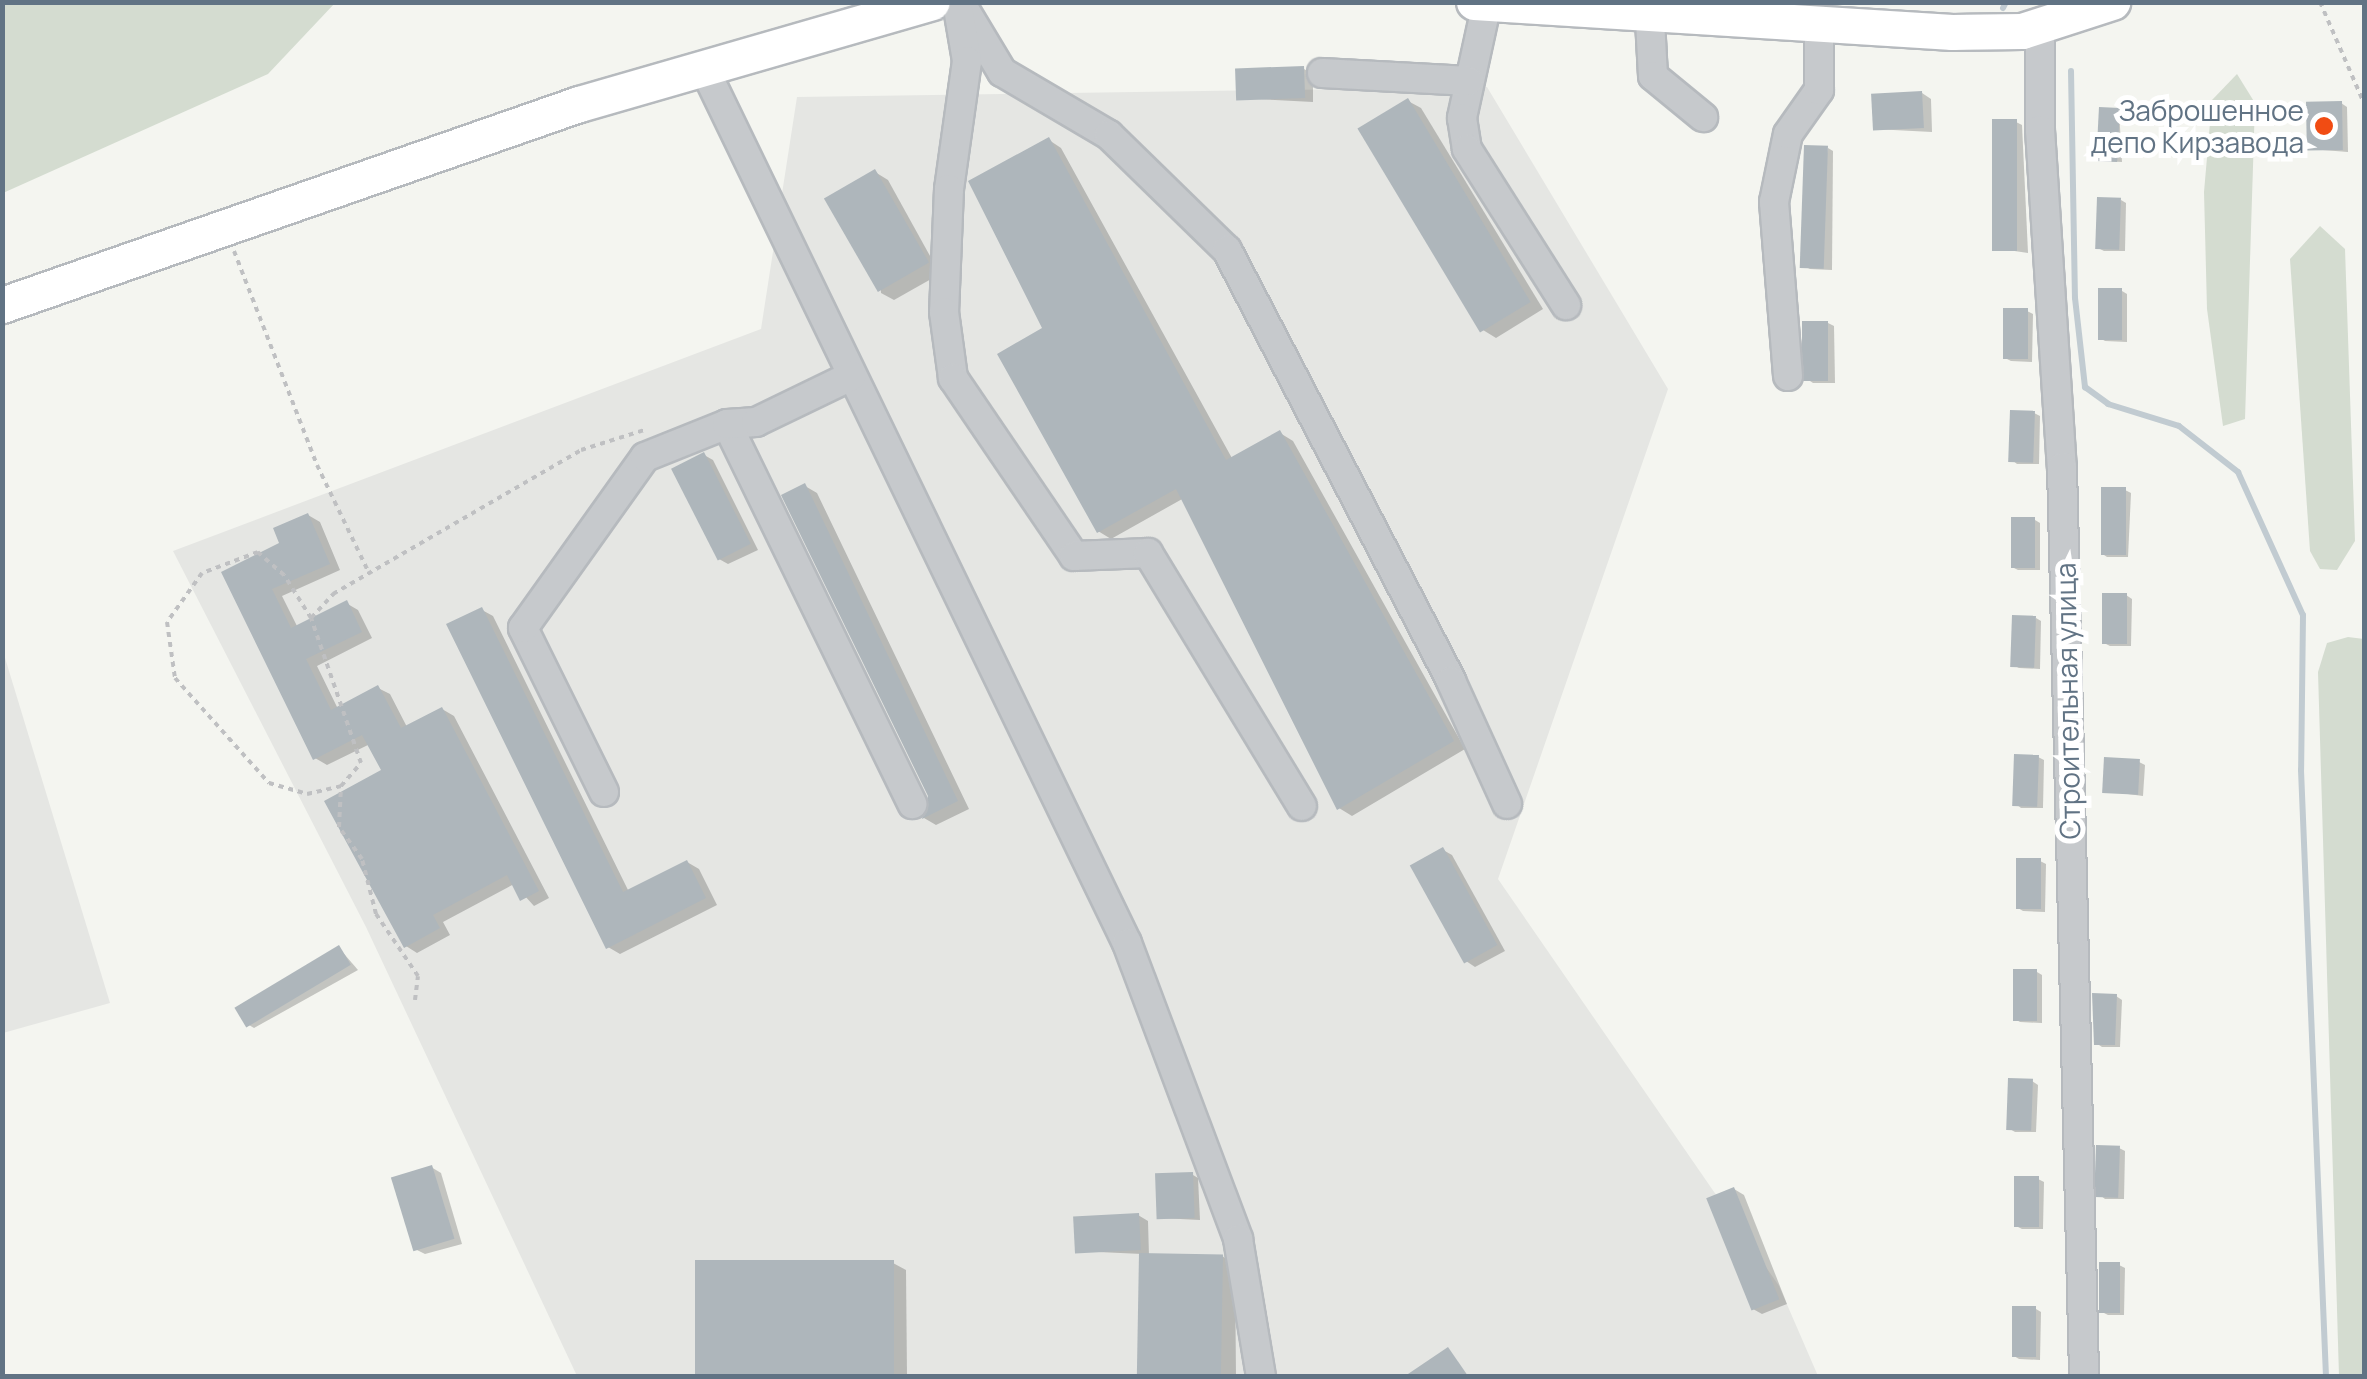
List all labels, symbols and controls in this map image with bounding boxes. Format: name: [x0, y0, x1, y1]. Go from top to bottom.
place label: Заброшенное депо Кирзавода: [2091, 93, 2304, 159]
marker: Заброшенное депо Кирзавода: [2313, 115, 2335, 137]
street label: Строительная улица: [2048, 562, 2086, 840]

